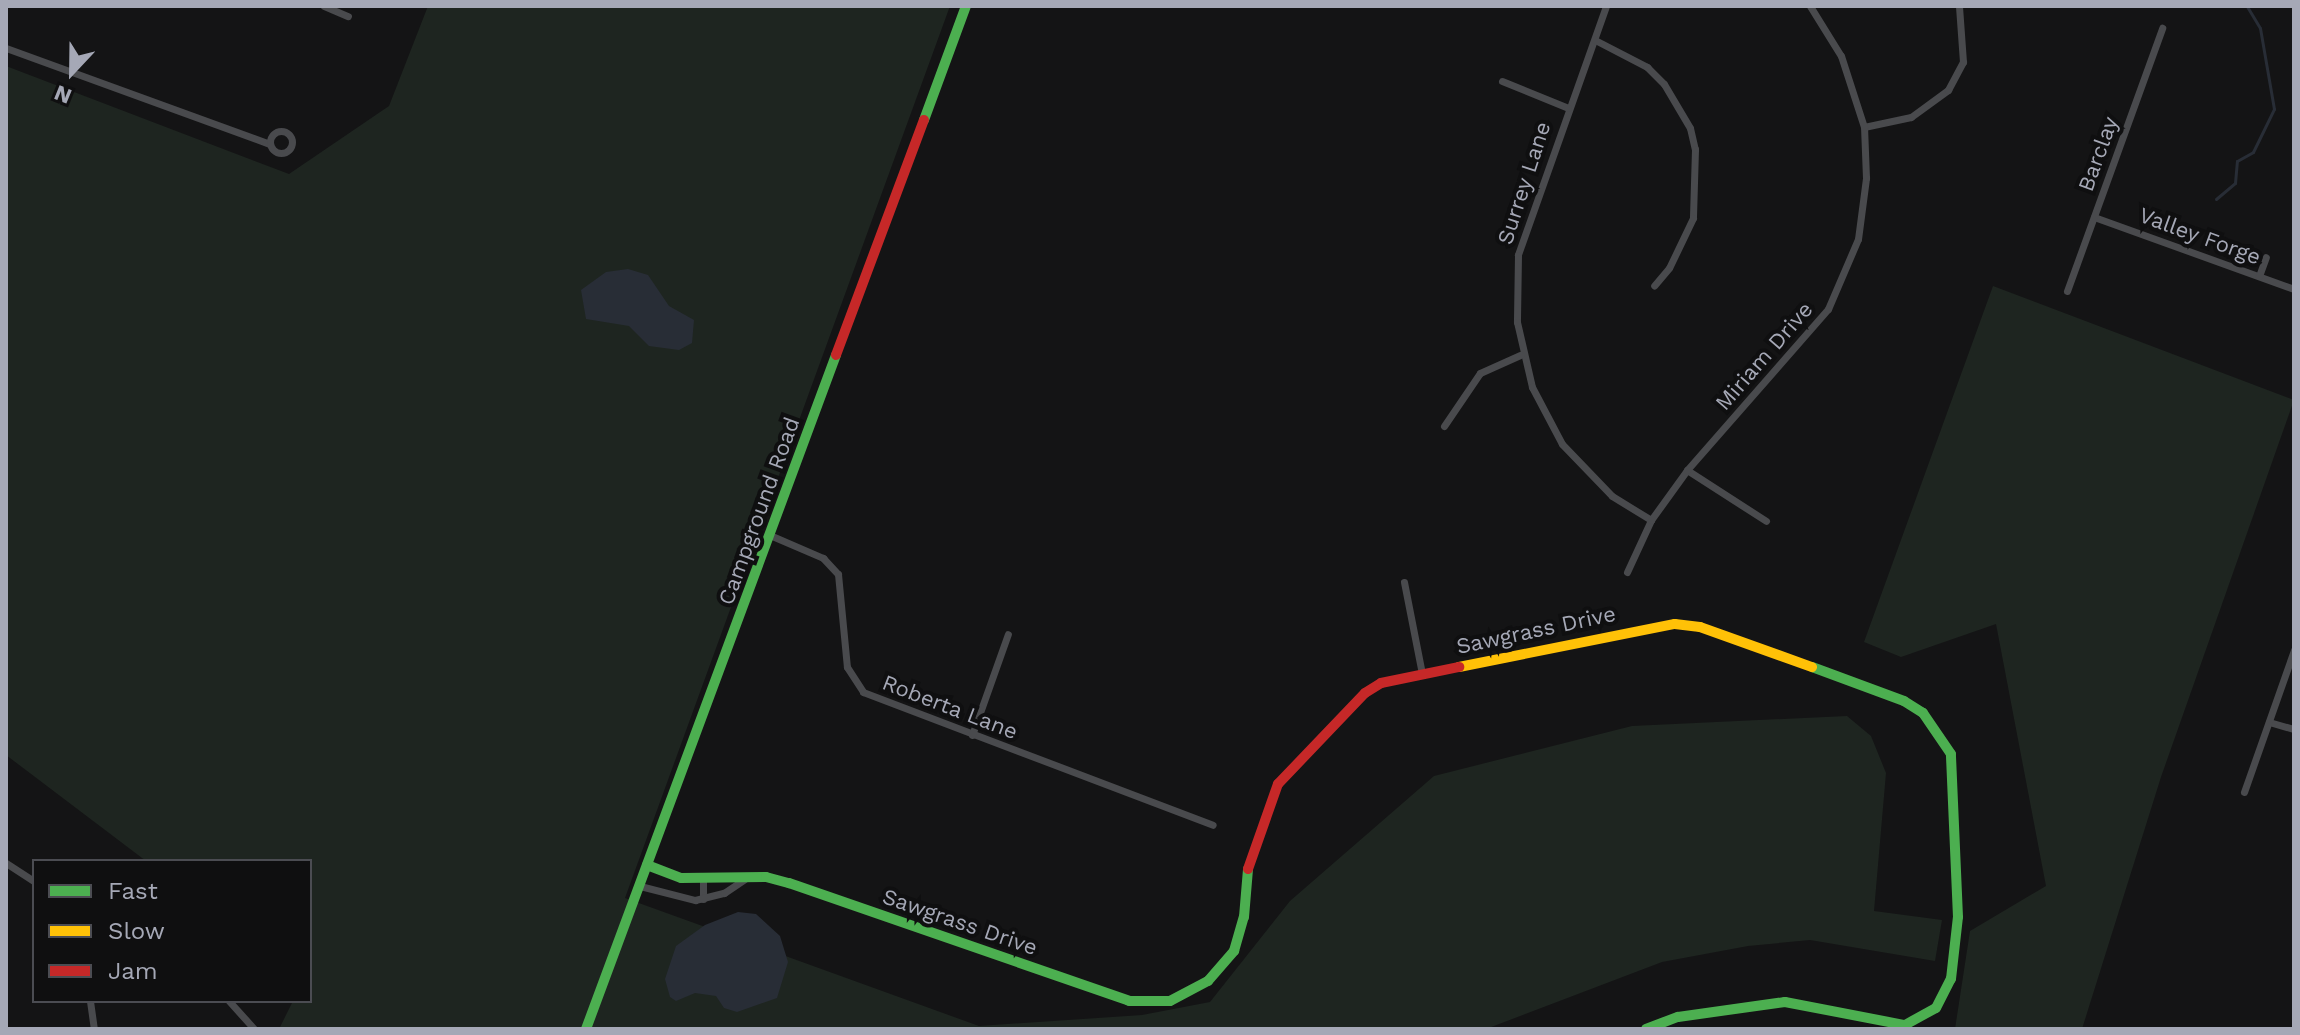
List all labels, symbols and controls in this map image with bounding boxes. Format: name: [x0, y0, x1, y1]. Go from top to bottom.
north arrow: [32, 32, 112, 112]
text: N: [51, 80, 75, 109]
street label: Barclay: [2072, 113, 2124, 195]
street label: Surrey Lane: [1492, 118, 1556, 248]
street label: Valley Forge: [2135, 202, 2265, 270]
street label: Miriam Drive: [1710, 296, 1818, 416]
street label: Campground Road: [713, 413, 805, 609]
street label: Sawgrass Drive: [1454, 600, 1618, 660]
street label: Roberta Lane: [878, 669, 1022, 745]
legend: [32, 859, 312, 1003]
text: Fast: [108, 877, 158, 905]
street label: Sawgrass Drive: [879, 883, 1041, 961]
text: Slow: [108, 917, 165, 945]
text: Jam: [108, 957, 158, 985]

